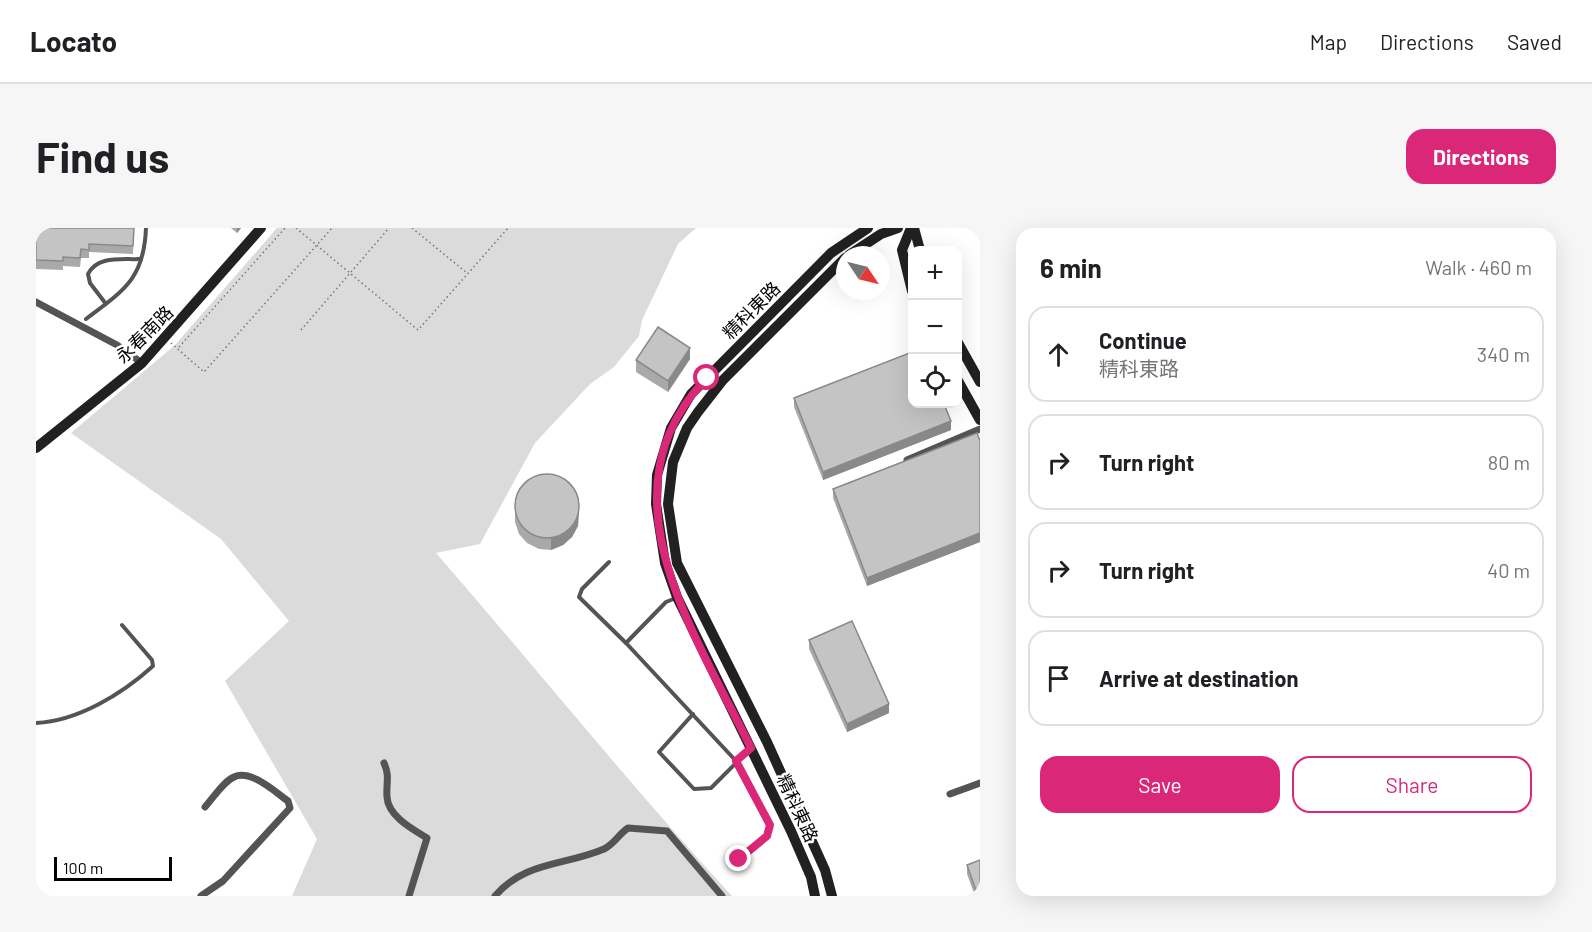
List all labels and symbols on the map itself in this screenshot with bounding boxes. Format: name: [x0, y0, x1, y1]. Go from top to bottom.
north arrow: [836, 246, 890, 300]
street label: 精科東路: [718, 277, 784, 343]
street label: 永春南路: [111, 301, 177, 367]
route start: [693, 364, 719, 390]
street label: 精科東路: [773, 771, 823, 845]
route end: [725, 845, 751, 871]
scale bar: [54, 854, 172, 882]

